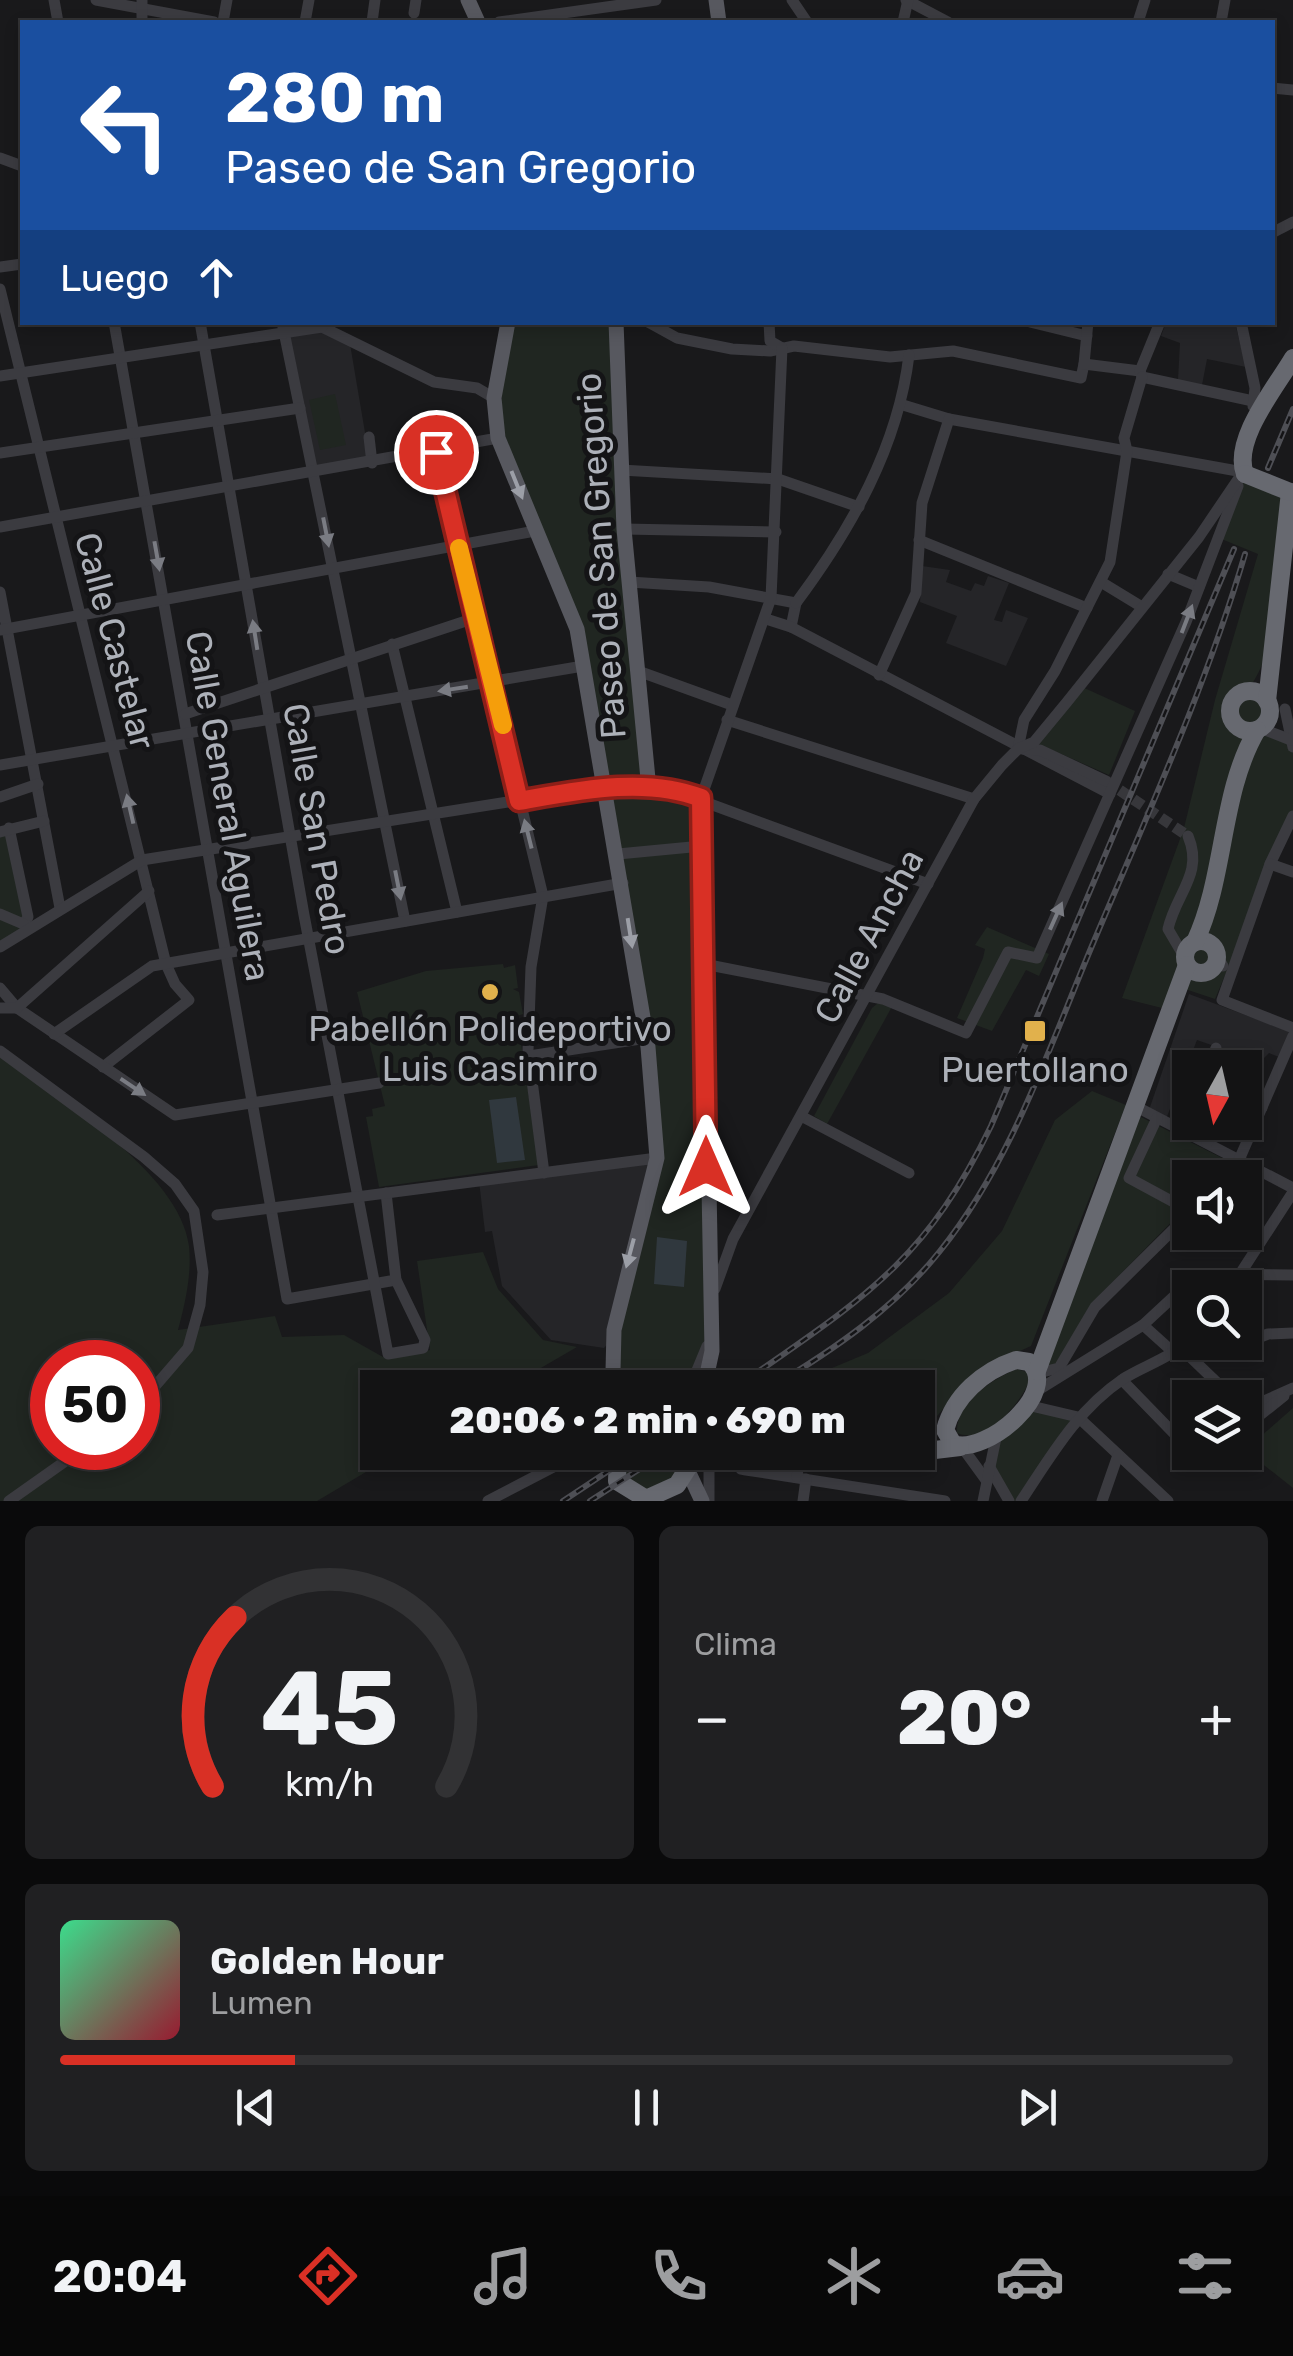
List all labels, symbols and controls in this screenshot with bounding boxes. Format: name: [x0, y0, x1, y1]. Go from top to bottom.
text: 280 m: [225, 57, 445, 140]
icon: left: [60, 60, 190, 190]
text: Paseo de San Gregorio: [225, 141, 696, 194]
icon: ahead: [189, 250, 244, 305]
text: Luego: [60, 255, 169, 301]
street label: Paseo de San Gregorio: [567, 372, 635, 740]
pin: [394, 410, 479, 495]
icon: arrive: [409, 425, 464, 480]
one-way arrow: [510, 470, 525, 500]
one-way arrow: [319, 517, 335, 548]
street label: Calle Castelar: [66, 528, 164, 754]
one-way arrow: [150, 541, 165, 572]
one-way arrow: [1180, 604, 1195, 634]
one-way arrow: [247, 618, 262, 650]
street label: Calle General Aguilera: [177, 628, 279, 984]
one-way arrow: [436, 682, 468, 697]
street label: Calle San Pedro: [274, 700, 360, 958]
one-way arrow: [122, 793, 137, 824]
one-way arrow: [519, 818, 535, 849]
street label: Calle Ancha: [806, 842, 932, 1030]
one-way arrow: [391, 870, 407, 901]
one-way arrow: [1047, 901, 1064, 930]
one-way arrow: [623, 918, 639, 950]
marker: Pabellón Polideportivo Luis Casimiro: [479, 981, 501, 1003]
place label: Pabellón Polideportivo Luis Casimiro: [308, 1008, 672, 1090]
marker: Puertollano: [1022, 1018, 1048, 1044]
place label: Puertollano: [941, 1049, 1129, 1091]
north arrow: [1172, 1050, 1262, 1140]
map controls: [1172, 1050, 1262, 1470]
one-way arrow: [120, 1078, 147, 1096]
position arrow: [654, 1115, 758, 1219]
button: sound: [1172, 1160, 1262, 1250]
one-way arrow: [622, 1238, 638, 1269]
button: search: [1172, 1270, 1262, 1360]
speed limit sign: 50: [30, 1340, 160, 1470]
button: layers: [1172, 1380, 1262, 1470]
text: 20:06 · 2 min · 690 m: [449, 1397, 846, 1443]
text: Clima: [694, 1625, 777, 1663]
text: 45: [260, 1647, 399, 1770]
text: 20°: [897, 1674, 1032, 1763]
text: −: [694, 1686, 730, 1751]
text: +: [1199, 1686, 1233, 1751]
text: km/h: [285, 1763, 374, 1805]
text: Golden Hour: [210, 1938, 444, 1984]
text: Lumen: [210, 1984, 313, 2022]
icon: previous: [228, 2080, 283, 2135]
icon: pause: [619, 2080, 674, 2135]
icon: next: [1010, 2080, 1065, 2135]
icon: directions: [293, 2241, 363, 2311]
icon: music: [468, 2241, 538, 2311]
icon: phone: [644, 2241, 714, 2311]
icon: climate: [819, 2241, 889, 2311]
icon: car: [995, 2241, 1065, 2311]
icon: filters: [1170, 2241, 1240, 2311]
text: 20:04: [53, 2250, 187, 2303]

